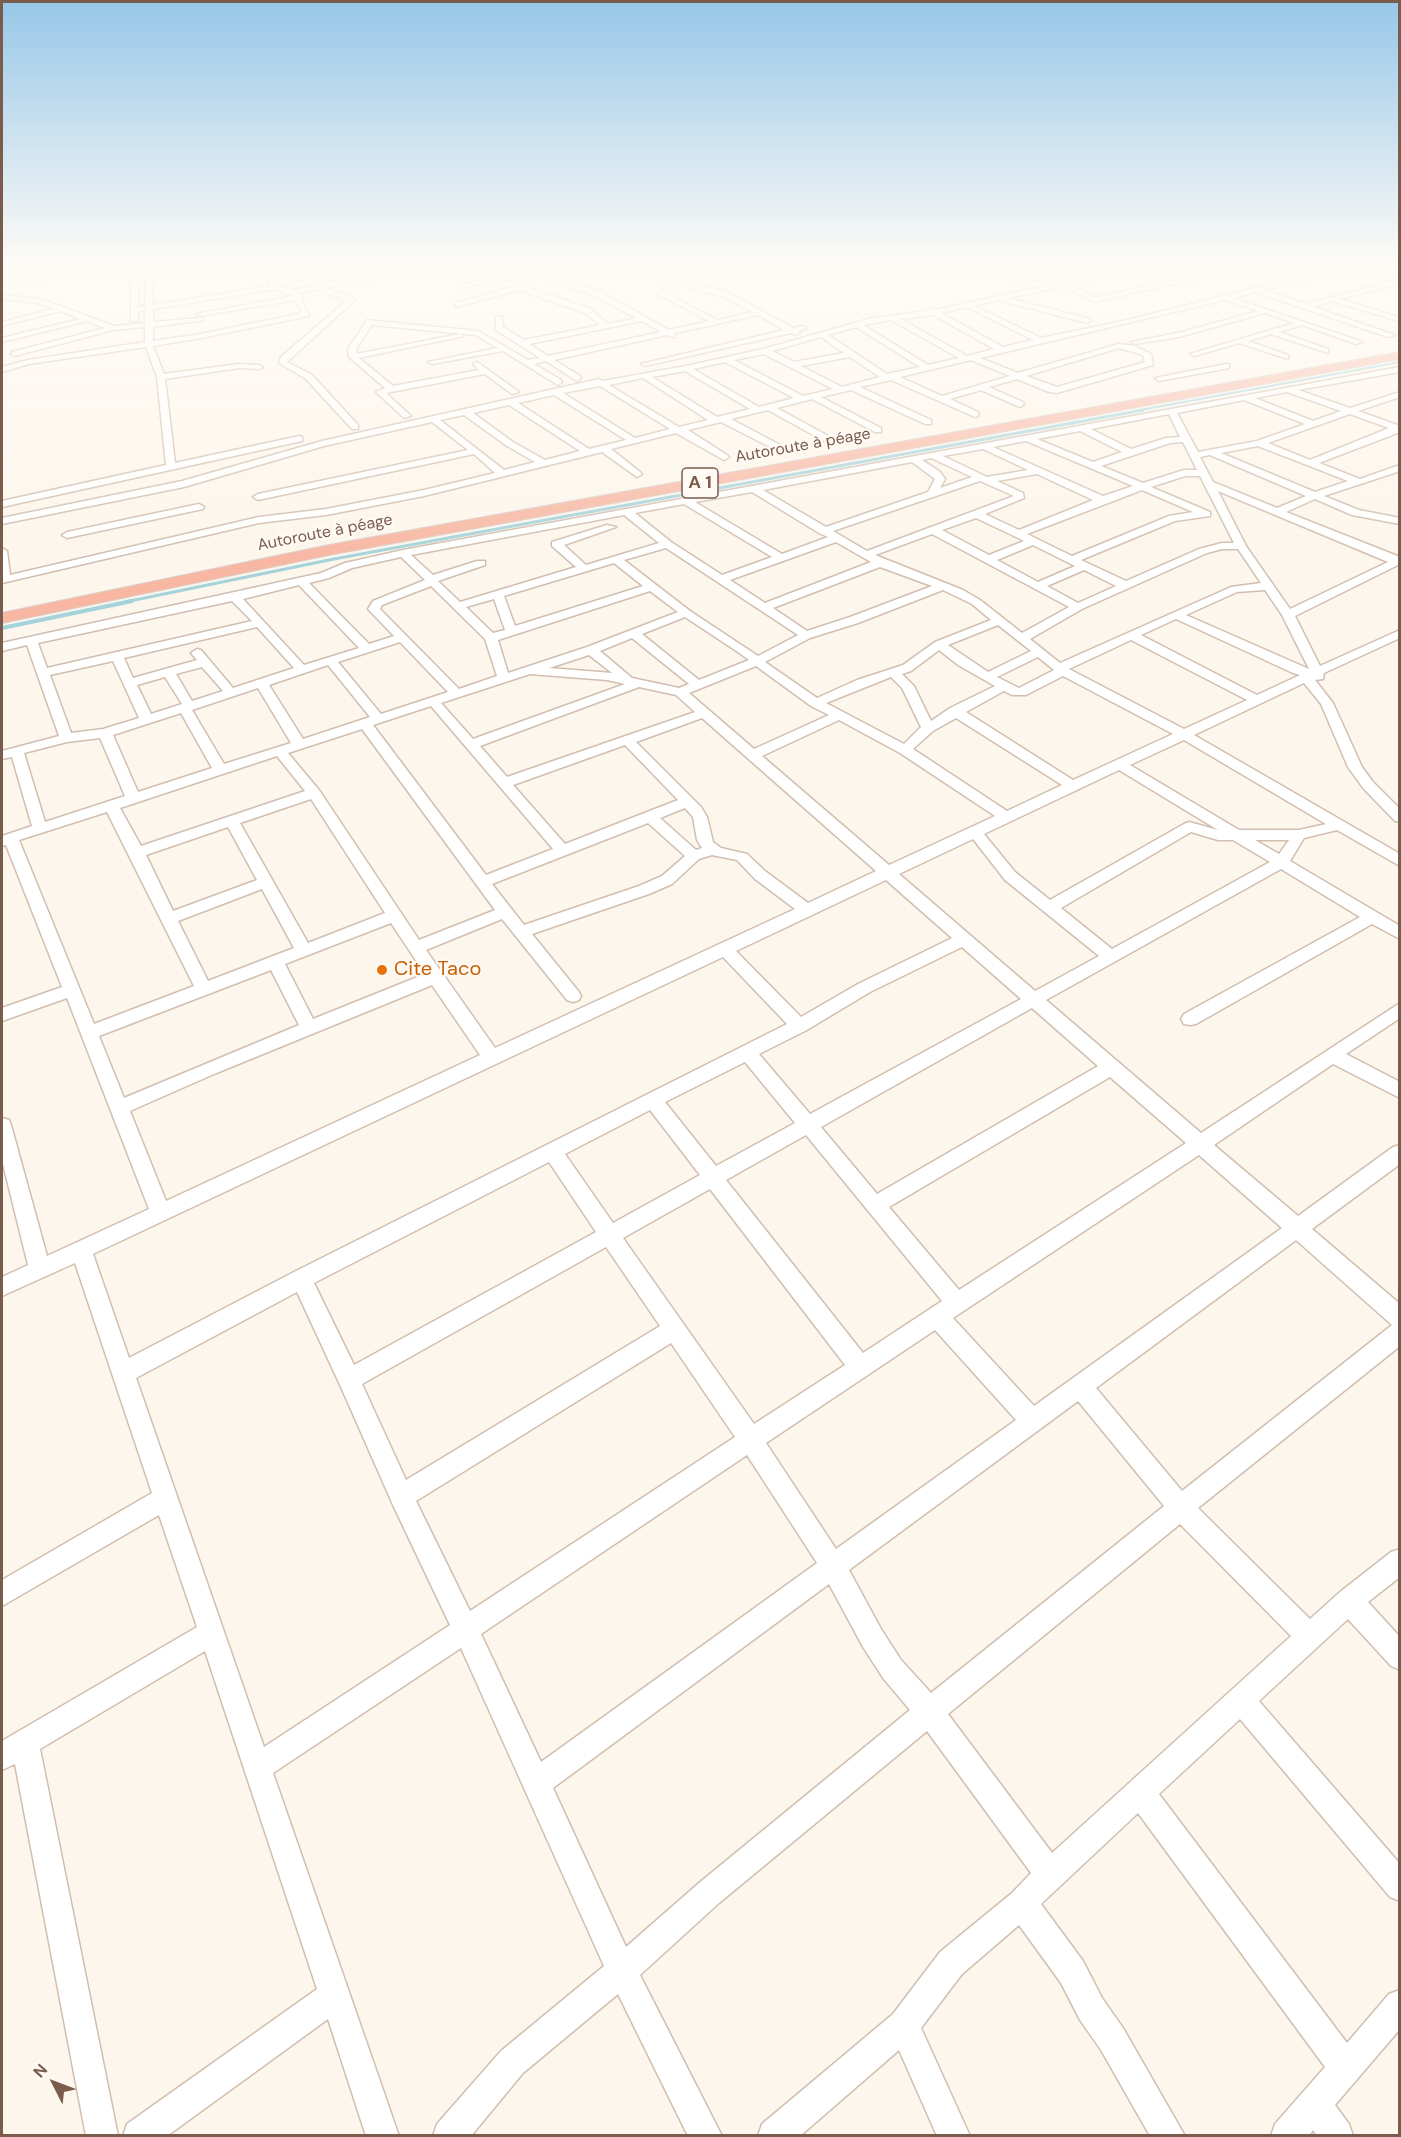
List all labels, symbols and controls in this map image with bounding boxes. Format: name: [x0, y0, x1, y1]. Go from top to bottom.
street label: Autoroute à péage: [734, 425, 872, 467]
road number: A 1: [682, 468, 718, 498]
street label: Autoroute à péage: [256, 510, 394, 556]
place label: Cite Taco: [394, 958, 481, 982]
marker: Cite Taco: [375, 963, 389, 977]
north arrow: [24, 2053, 84, 2113]
text: N: [29, 2059, 52, 2082]

